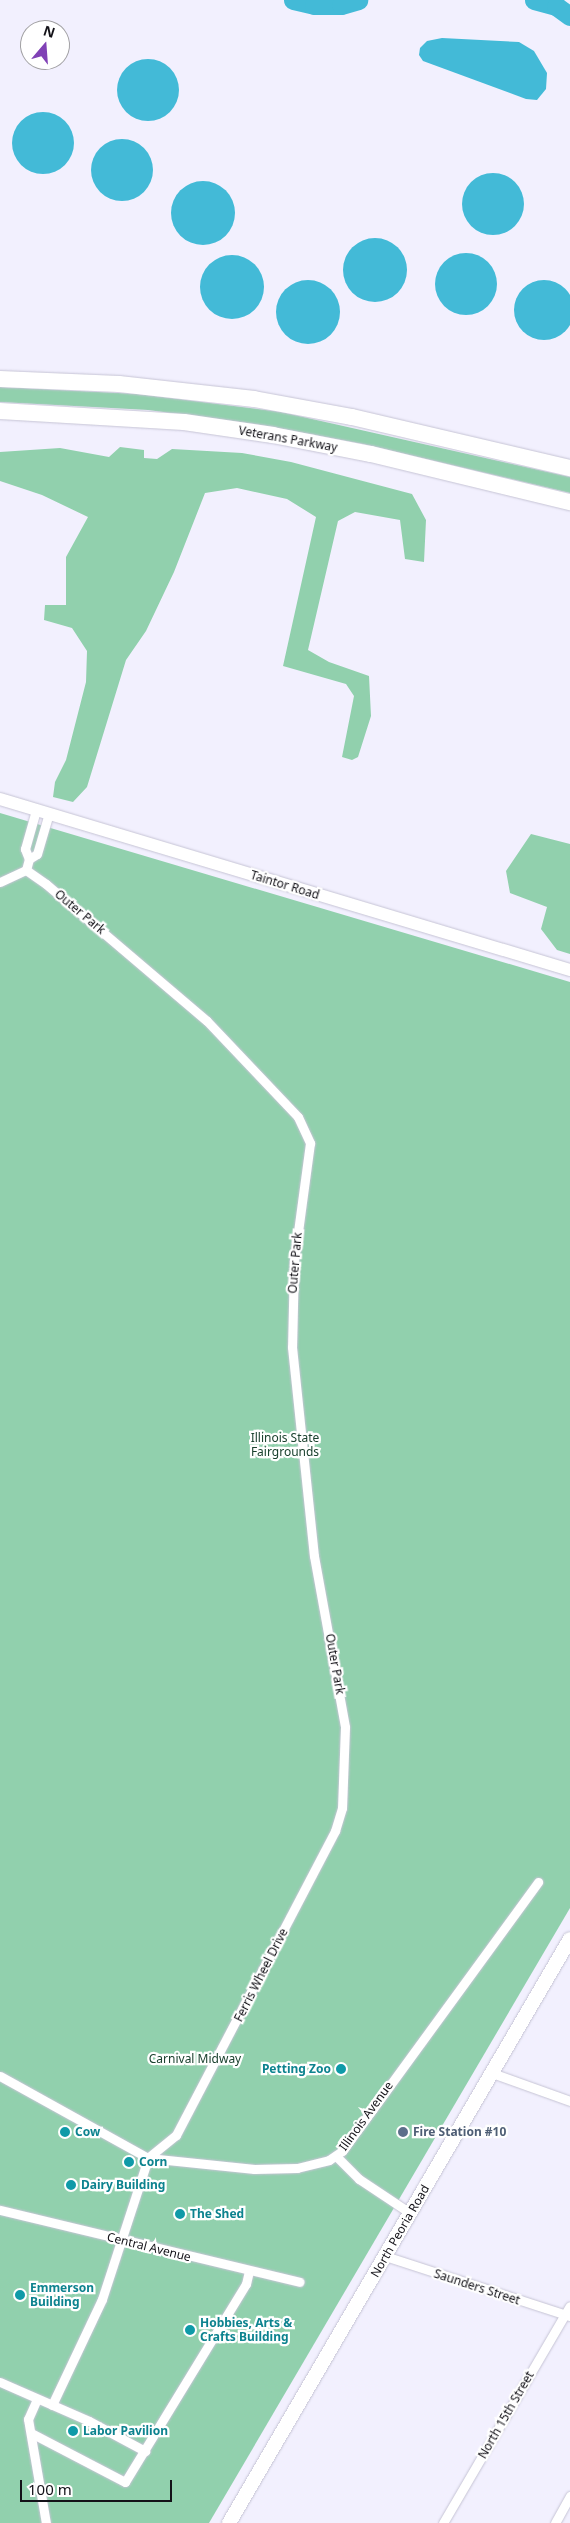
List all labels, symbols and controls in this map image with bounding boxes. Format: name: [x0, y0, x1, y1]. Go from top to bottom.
north arrow: [20, 20, 70, 70]
text: N: [41, 20, 58, 42]
street label: Veterans Parkway: [237, 423, 339, 455]
street label: Taintor Road: [249, 868, 321, 902]
street label: Outer Park: [52, 887, 108, 937]
street label: Outer Park: [285, 1232, 305, 1294]
park label: Illinois State Fairgrounds: [251, 1431, 319, 1459]
street label: Outer Park: [323, 1633, 347, 1695]
street label: Ferris Wheel Drive: [231, 1926, 291, 2024]
park label: Carnival Midway: [149, 2052, 241, 2066]
place label: Petting Zoo: [262, 2062, 331, 2076]
marker: Petting Zoo: [335, 2063, 347, 2075]
street label: Illinois Avenue: [336, 2079, 396, 2153]
place label: Cow: [75, 2125, 100, 2139]
place label: Fire Station #10: [413, 2125, 506, 2139]
marker: Cow: [59, 2126, 71, 2138]
marker: Fire Station #10: [397, 2126, 409, 2138]
place label: Corn: [139, 2155, 167, 2169]
marker: Corn: [123, 2156, 135, 2168]
place label: Dairy Building: [81, 2178, 165, 2192]
marker: Dairy Building: [65, 2179, 77, 2191]
street label: North Peoria Road: [368, 2182, 432, 2280]
place label: The Shed: [190, 2207, 244, 2221]
marker: The Shed: [174, 2208, 186, 2220]
street label: Central Avenue: [106, 2230, 192, 2264]
street label: Saunders Street: [432, 2266, 522, 2308]
place label: Emmerson Building: [30, 2281, 94, 2309]
marker: Emmerson Building: [14, 2289, 26, 2301]
place label: Hobbies, Arts & Crafts Building: [200, 2316, 292, 2344]
marker: Hobbies, Arts & Crafts Building: [184, 2324, 196, 2336]
street label: North 15th Street: [475, 2369, 537, 2461]
place label: Labor Pavilion: [83, 2424, 168, 2438]
marker: Labor Pavilion: [67, 2425, 79, 2437]
scale bar: [22, 2470, 175, 2502]
text: 100 m: [28, 2479, 72, 2499]

